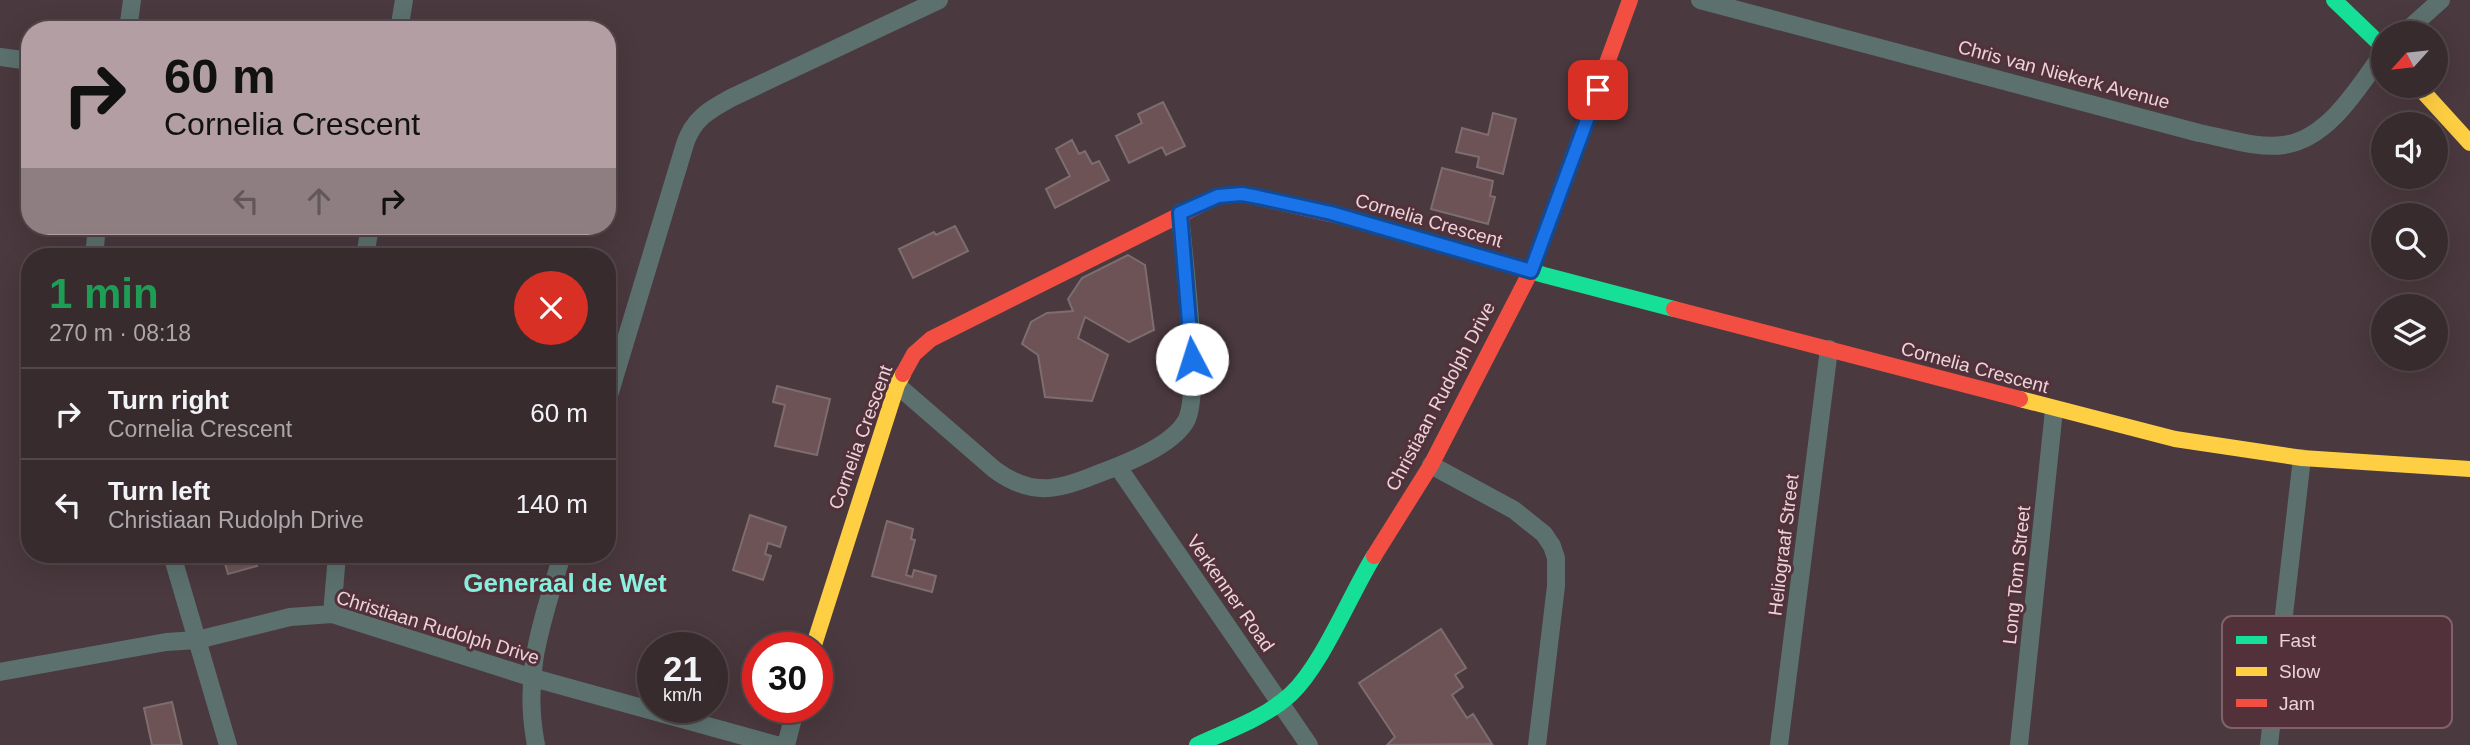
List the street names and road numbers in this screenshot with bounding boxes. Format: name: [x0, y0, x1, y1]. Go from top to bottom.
street label: Chris van Niekerk Avenue: [1956, 36, 2172, 113]
street label: Cornelia Crescent: [1353, 189, 1506, 252]
street label: Christiaan Rudolph Drive: [1382, 298, 1499, 494]
street label: Cornelia Crescent: [1899, 338, 2052, 397]
street label: Cornelia Crescent: [825, 361, 897, 512]
street label: Heliograaf Street: [1764, 472, 1803, 617]
street label: Long Tom Street: [1999, 504, 2034, 645]
street label: Verkenner Road: [1183, 531, 1279, 656]
street label: Christiaan Rudolph Drive: [334, 587, 542, 668]

